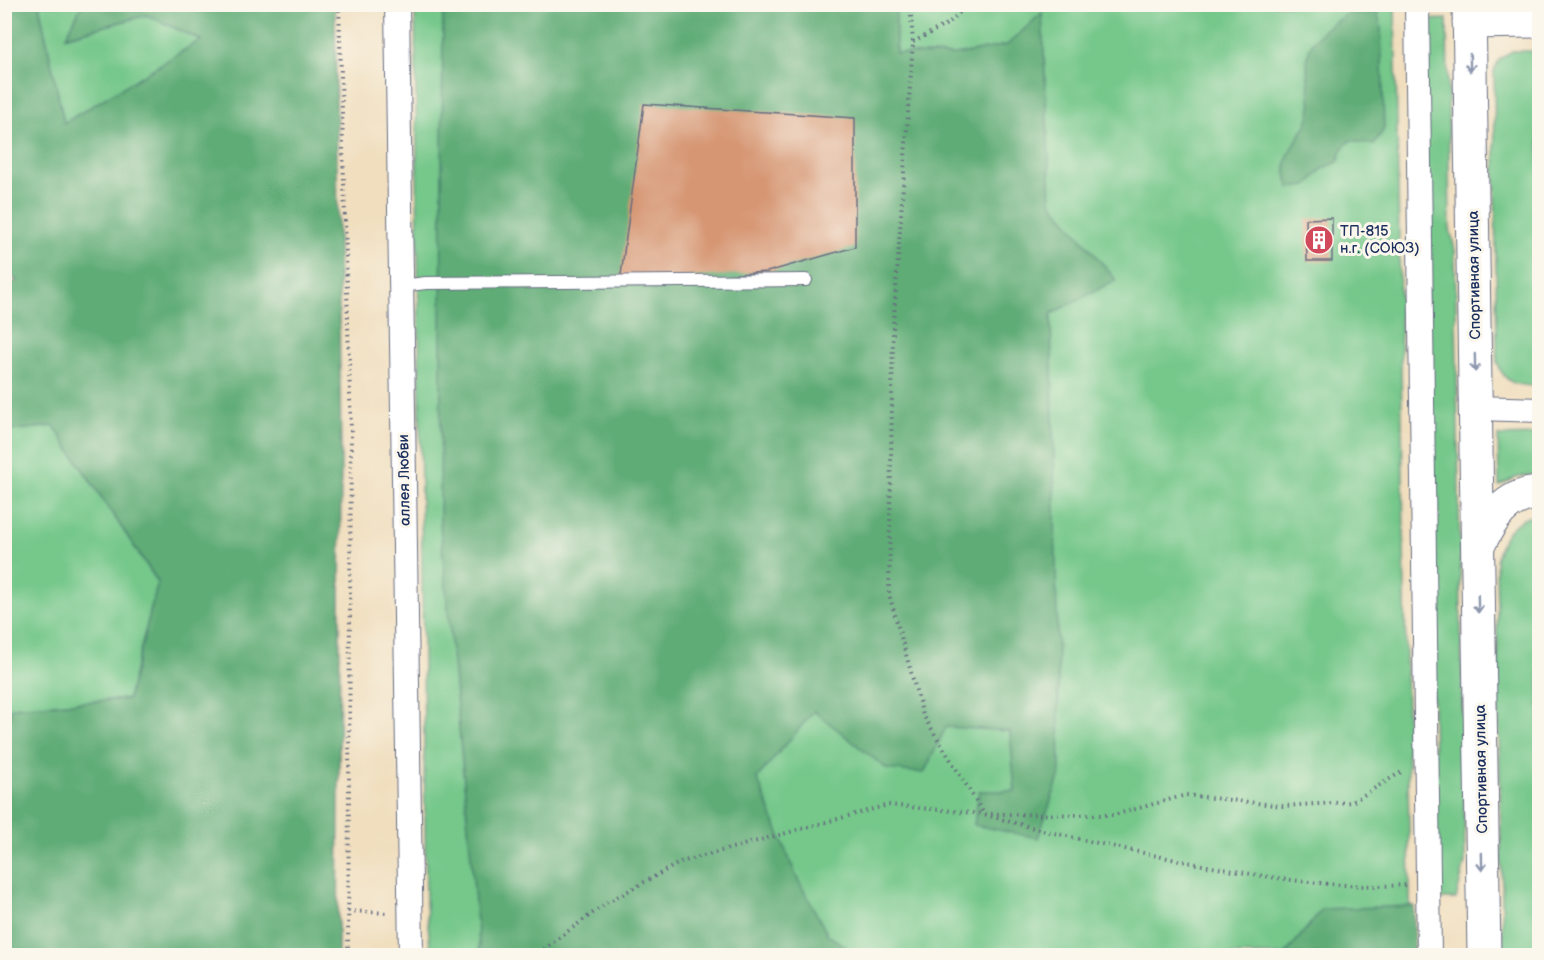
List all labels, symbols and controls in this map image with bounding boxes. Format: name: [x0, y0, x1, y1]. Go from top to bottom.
one-way arrow: [1464, 52, 1476, 72]
street label: Спортивная улица: [1464, 210, 1485, 340]
place label: ТП-815 н.г. (СОЮЗ): [1340, 222, 1420, 258]
building icon: ТП-815 н.г. (СОЮЗ): [1303, 224, 1335, 256]
one-way arrow: [1470, 352, 1481, 372]
street label: аллея Любви: [394, 434, 415, 526]
one-way arrow: [1473, 594, 1484, 614]
street label: Спортивная улица: [1471, 704, 1492, 834]
one-way arrow: [1476, 852, 1488, 872]

